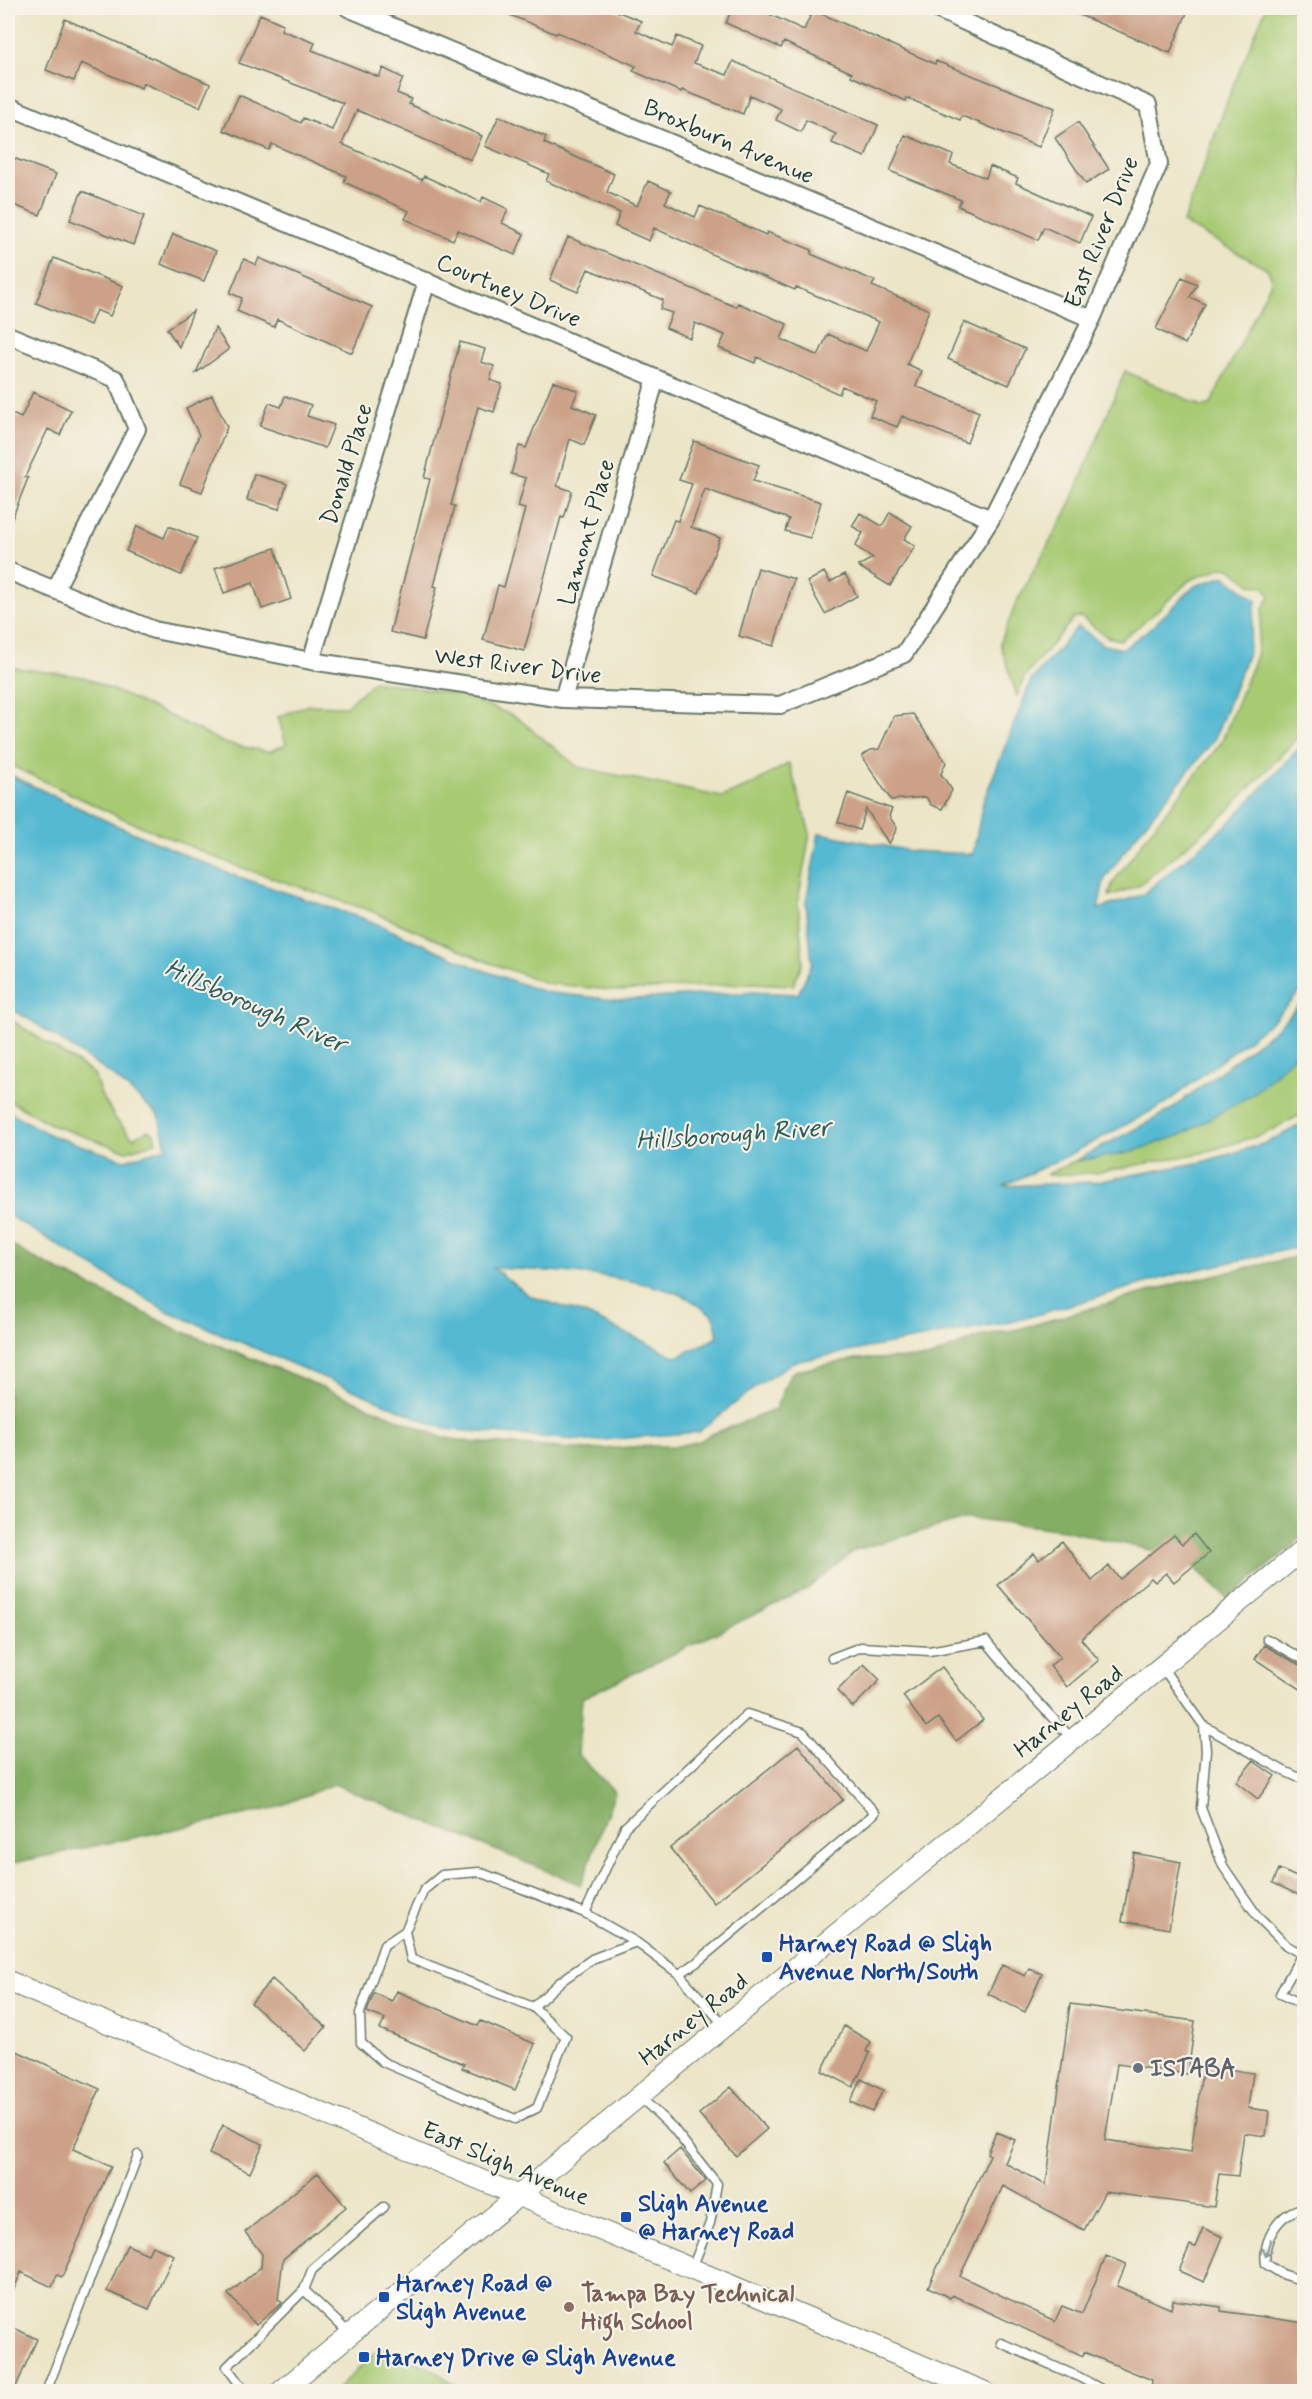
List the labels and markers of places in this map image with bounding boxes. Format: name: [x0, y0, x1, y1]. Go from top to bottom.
place label: Harney Road @ Sligh Avenue North/South: [779, 1929, 992, 1988]
marker: Harney Road @ Sligh Avenue North/South: [760, 1950, 774, 1964]
place label: ISTABA: [1150, 2054, 1236, 2085]
marker: ISTABA: [1131, 2061, 1145, 2075]
place label: Sligh Avenue @ Harney Road: [638, 2189, 794, 2248]
marker: Sligh Avenue @ Harney Road: [619, 2210, 633, 2224]
place label: Harney Road @ Sligh Avenue: [396, 2269, 552, 2329]
place label: Tampa Bay Technical High School: [581, 2279, 795, 2341]
marker: Harney Road @ Sligh Avenue: [377, 2290, 391, 2304]
marker: Tampa Bay Technical High School: [562, 2300, 576, 2314]
place label: Harney Drive @ Sligh Avenue: [376, 2343, 676, 2375]
marker: Harney Drive @ Sligh Avenue: [357, 2350, 371, 2364]

